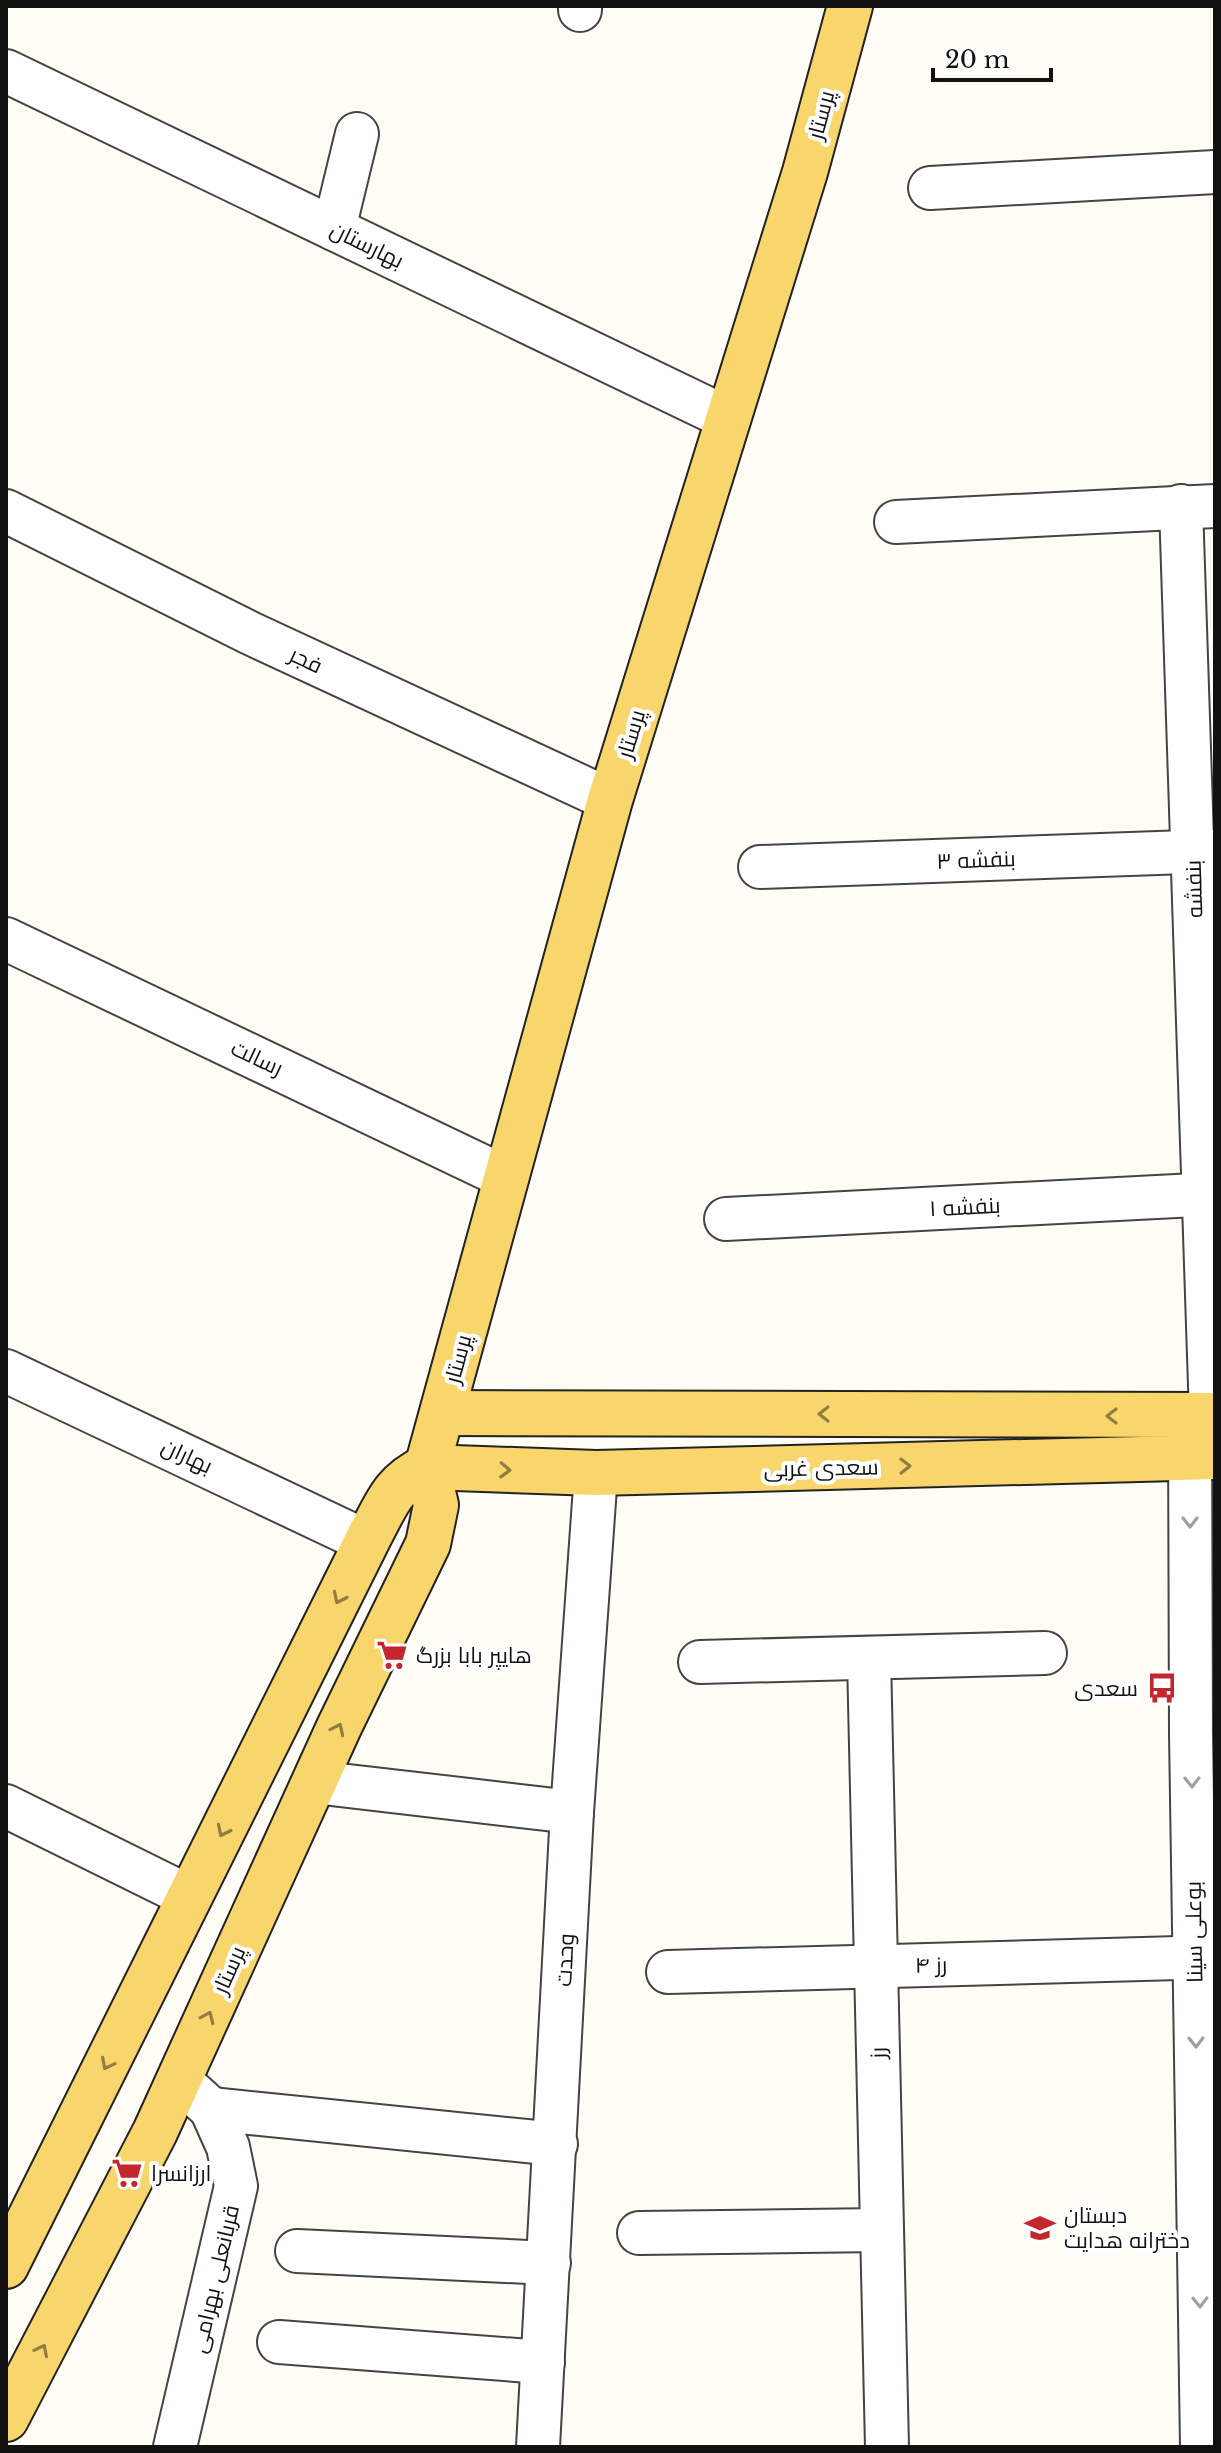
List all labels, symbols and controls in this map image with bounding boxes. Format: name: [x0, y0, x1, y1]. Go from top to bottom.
scale bar: [933, 32, 1051, 82]
text: 20 m: [945, 45, 1010, 74]
street label: پرستار: [801, 88, 841, 145]
street label: بهارستان: [326, 216, 408, 274]
street label: فجر: [283, 640, 327, 679]
street label: پرستار: [610, 706, 652, 764]
street label: بنفشه ۳: [936, 845, 1016, 875]
street label: بنفشه: [1179, 860, 1209, 918]
street label: رسالت: [227, 1034, 287, 1082]
street label: بنفشه ۱: [929, 1192, 1001, 1222]
street label: پرستار: [438, 1332, 478, 1389]
one-way arrow: [817, 1405, 830, 1423]
one-way arrow: [1105, 1407, 1118, 1425]
street label: بهاران: [157, 1433, 217, 1479]
street label: سعدی غربی: [763, 1453, 879, 1483]
one-way arrow: [899, 1457, 912, 1474]
one-way arrow: [499, 1462, 512, 1479]
one-way arrow: [1181, 1516, 1199, 1529]
one-way arrow: [333, 1590, 349, 1605]
supermarket icon: هایپر بابا بزرگ: [375, 1638, 409, 1672]
place label: هایپر بابا بزرگ: [416, 1642, 532, 1670]
bus stop icon: سعدی: [1145, 1671, 1179, 1705]
place label: سعدی: [1074, 1675, 1138, 1702]
one-way arrow: [328, 1723, 344, 1737]
one-way arrow: [1183, 1776, 1201, 1789]
one-way arrow: [218, 1822, 233, 1837]
street label: بوعلی سینا: [1180, 1881, 1208, 1983]
street label: وحدت: [550, 1933, 580, 1987]
street label: پرستار: [206, 1942, 252, 2000]
street label: رز ۴: [915, 1951, 947, 1979]
one-way arrow: [198, 2011, 214, 2025]
one-way arrow: [1187, 2036, 1205, 2049]
street label: رز: [864, 2047, 892, 2061]
one-way arrow: [101, 2055, 117, 2070]
supermarket icon: ارزانسرا: [110, 2156, 144, 2190]
place label: ارزانسرا: [151, 2160, 211, 2187]
street label: قربانعلی بهرامی: [185, 2202, 245, 2356]
place label: دبستان دخترانه هدایت: [1064, 2202, 1190, 2254]
school or university icon: دبستان دخترانه هدایت: [1023, 2211, 1057, 2245]
one-way arrow: [1191, 2296, 1208, 2309]
one-way arrow: [32, 2343, 48, 2358]

